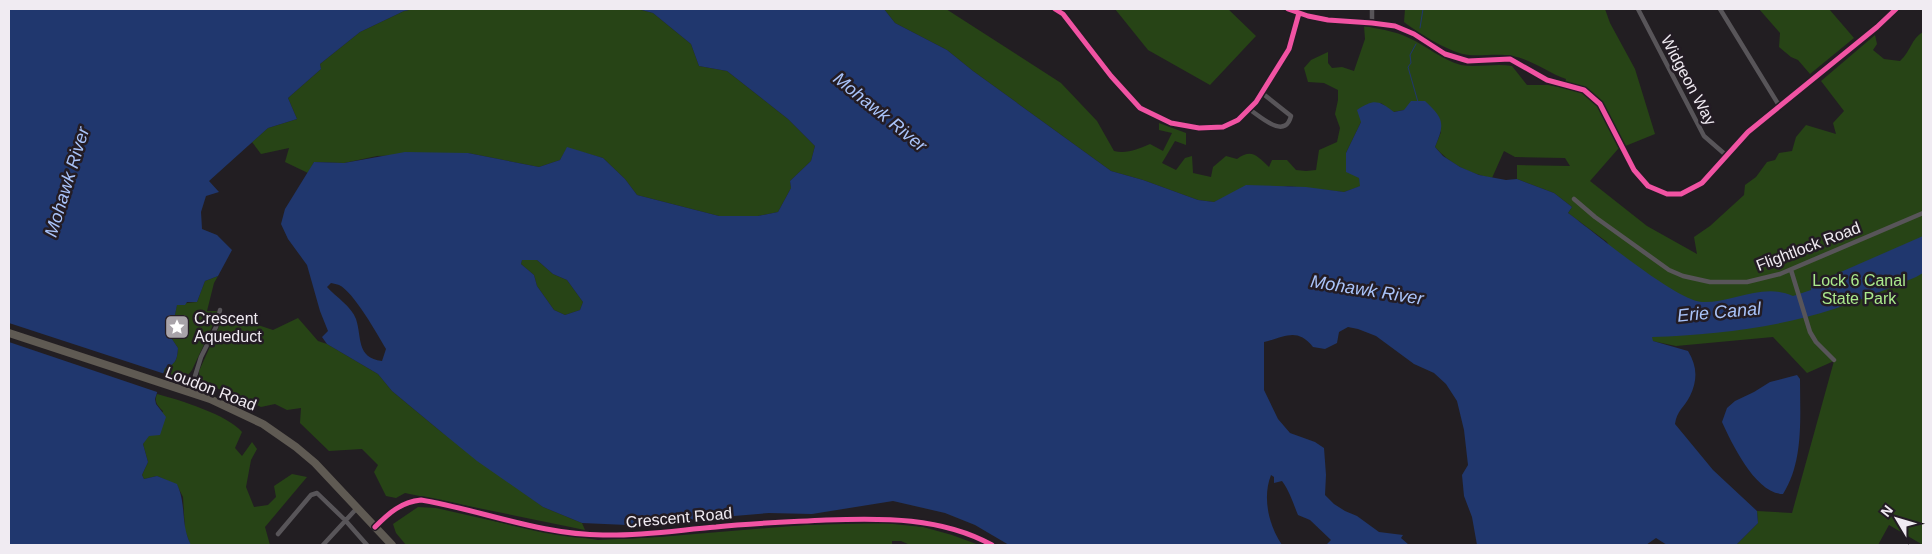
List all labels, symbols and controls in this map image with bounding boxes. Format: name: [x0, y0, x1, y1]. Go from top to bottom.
street label: Widgeon Way: [1658, 33, 1719, 128]
water label: Mohawk River: [829, 68, 931, 156]
water label: Mohawk River: [41, 124, 94, 239]
street label: Flightlock Road: [1754, 219, 1863, 274]
water label: Mohawk River: [1309, 271, 1426, 309]
park label: Lock 6 Canal State Park: [1812, 272, 1906, 307]
water label: Erie Canal: [1676, 298, 1763, 326]
place label: Crescent Aqueduct: [194, 310, 262, 345]
place icon: Crescent Aqueduct: [164, 314, 190, 340]
street label: Loudon Road: [163, 363, 259, 414]
north arrow: [1872, 494, 1922, 544]
text: N: [1877, 502, 1896, 520]
street label: Crescent Road: [625, 504, 733, 531]

